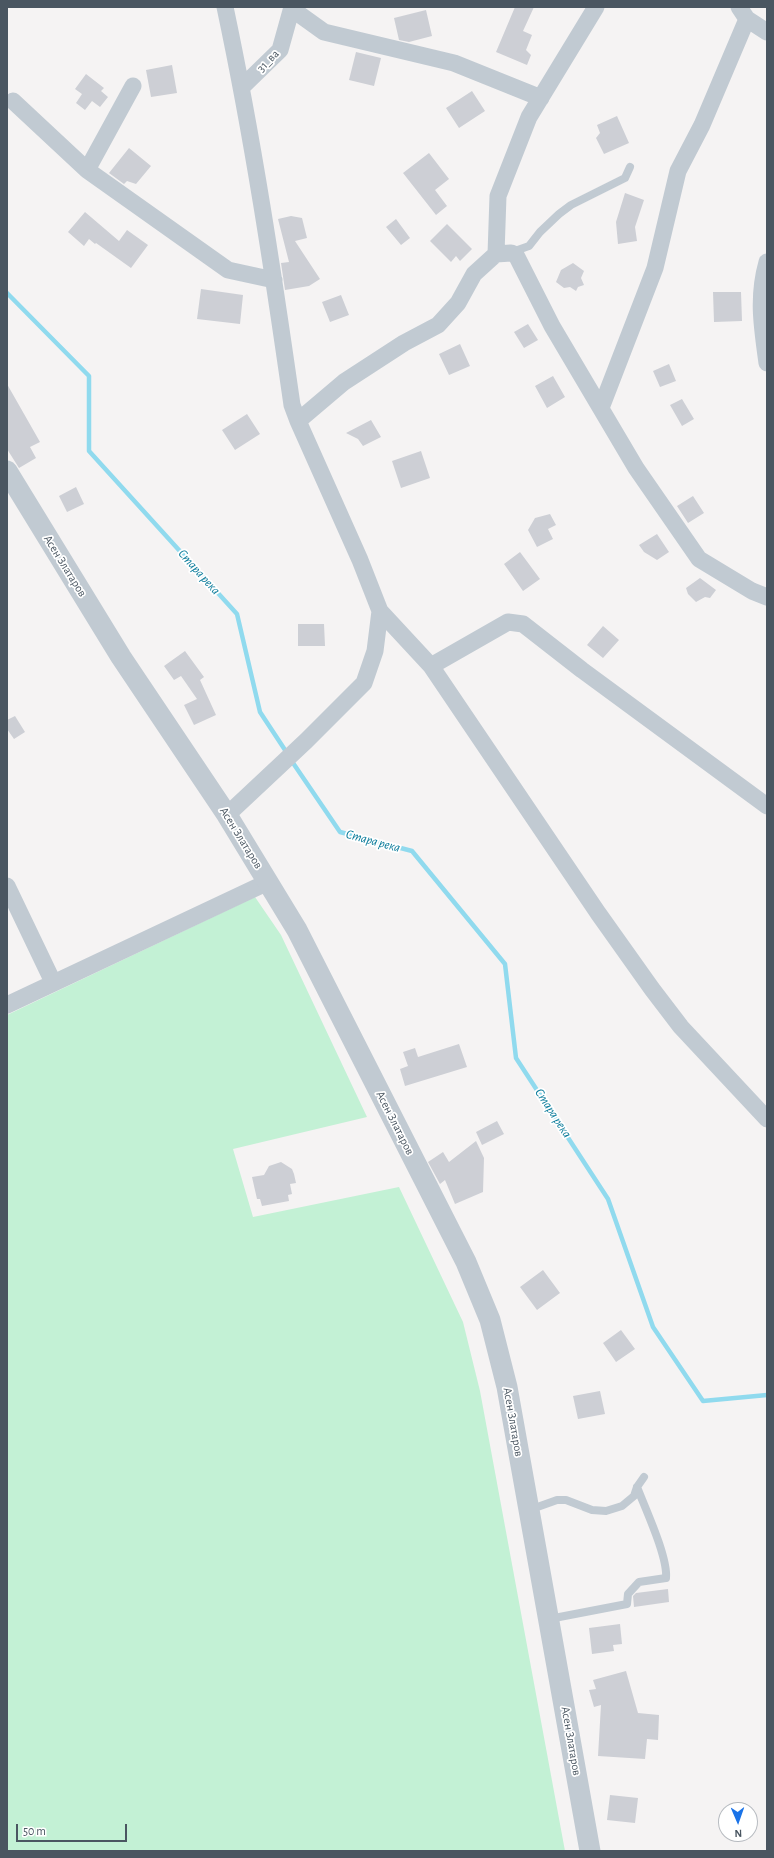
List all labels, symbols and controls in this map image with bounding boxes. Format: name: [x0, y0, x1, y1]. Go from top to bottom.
street label: 31_ва: [254, 47, 282, 75]
street label: Асен Златаров: [40, 533, 90, 599]
water label: Стара река: [174, 546, 224, 598]
street label: Асен Златаров: [216, 805, 266, 871]
water label: Стара река: [344, 826, 402, 856]
water label: Стара река: [531, 1085, 575, 1141]
street label: Асен Златаров: [373, 1089, 417, 1157]
street label: Асен Златаров: [500, 1386, 526, 1458]
street label: Асен Златаров: [558, 1705, 584, 1777]
north arrow: [718, 1802, 758, 1842]
scale bar: [18, 1816, 129, 1842]
text: 50 m: [23, 1825, 46, 1837]
text: N: [734, 1828, 742, 1839]

